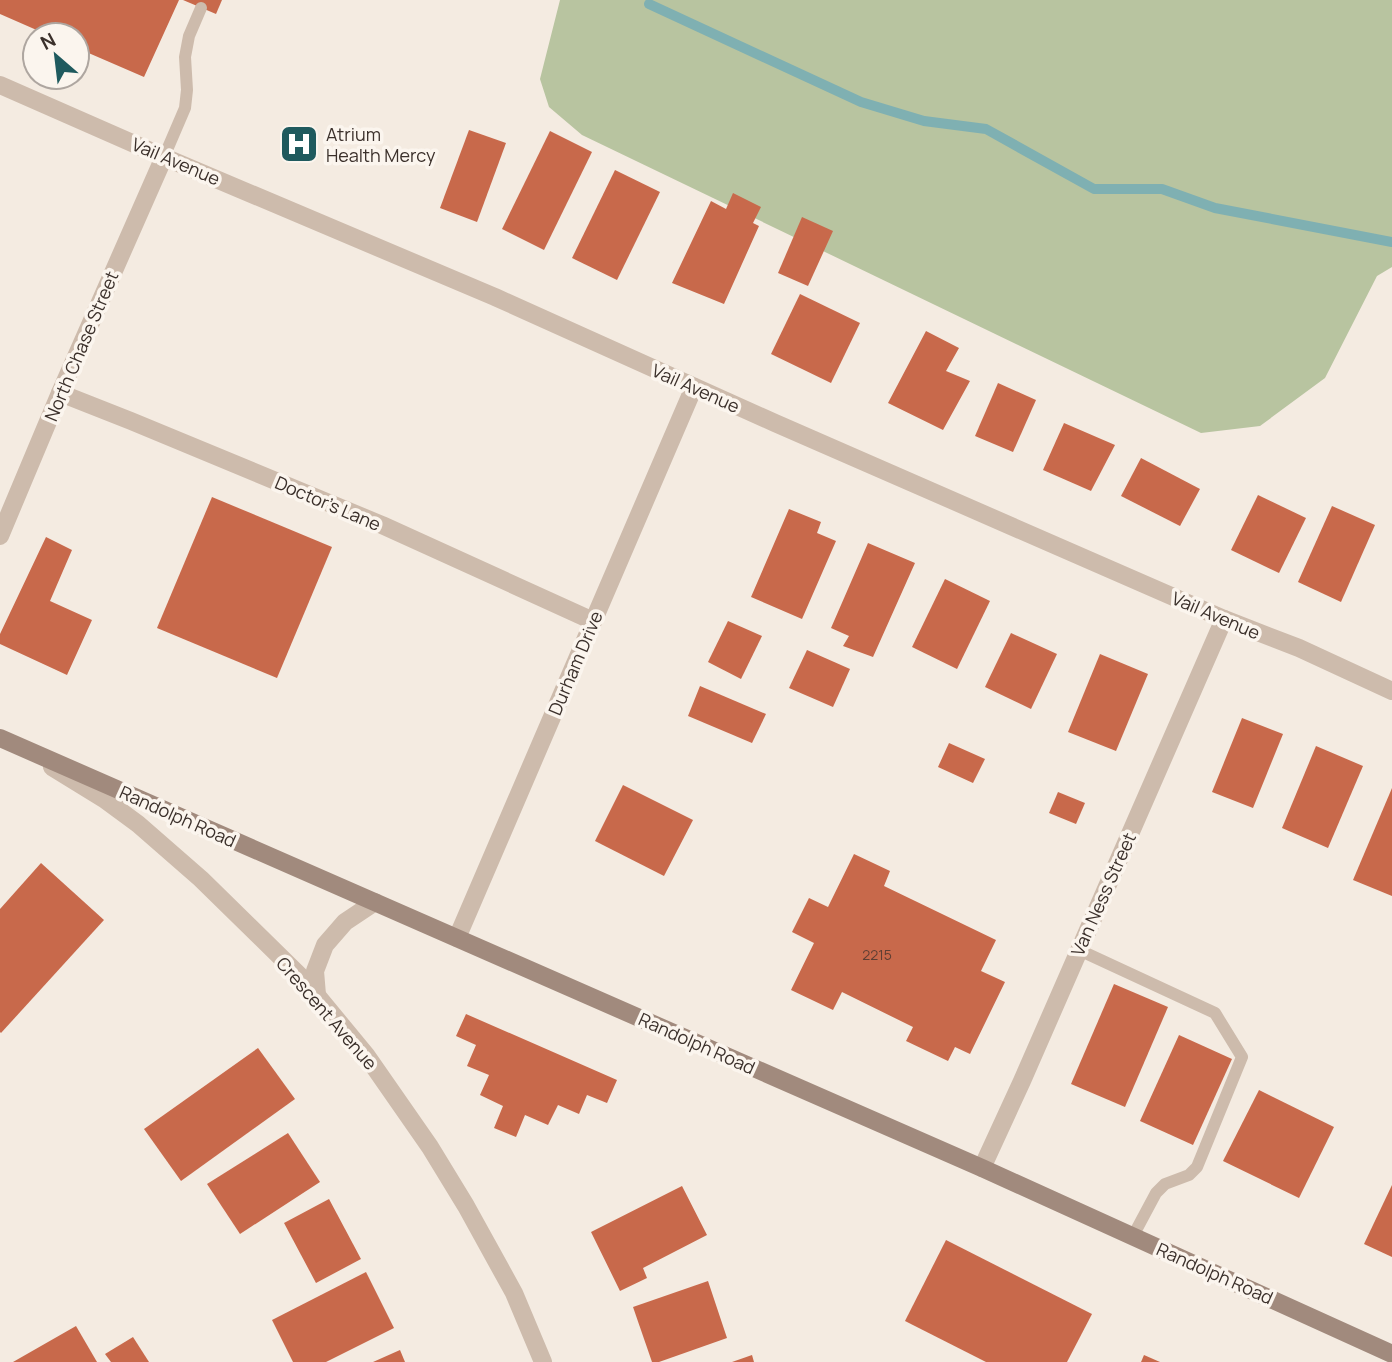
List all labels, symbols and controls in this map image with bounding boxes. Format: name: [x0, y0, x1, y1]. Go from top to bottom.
north arrow: [21, 21, 91, 91]
text: N: [36, 26, 60, 56]
place label: Atrium Health Mercy: [326, 122, 436, 167]
hospital icon: Atrium Health Mercy: [278, 123, 320, 165]
street label: Vail Avenue: [128, 132, 224, 190]
street label: North Chase Street: [39, 267, 123, 425]
street label: Vail Avenue: [648, 358, 744, 418]
street label: Doctor's Lane: [271, 470, 385, 536]
street label: Vail Avenue: [1168, 586, 1264, 644]
street label: Durham Drive: [542, 607, 608, 719]
street label: Randolph Road: [116, 780, 240, 852]
street label: Van Ness Street: [1065, 829, 1141, 959]
house number: 2215: [862, 945, 892, 964]
street label: Crescent Avenue: [271, 951, 383, 1075]
street label: Randolph Road: [635, 1007, 759, 1079]
street label: Randolph Road: [1153, 1237, 1277, 1309]

